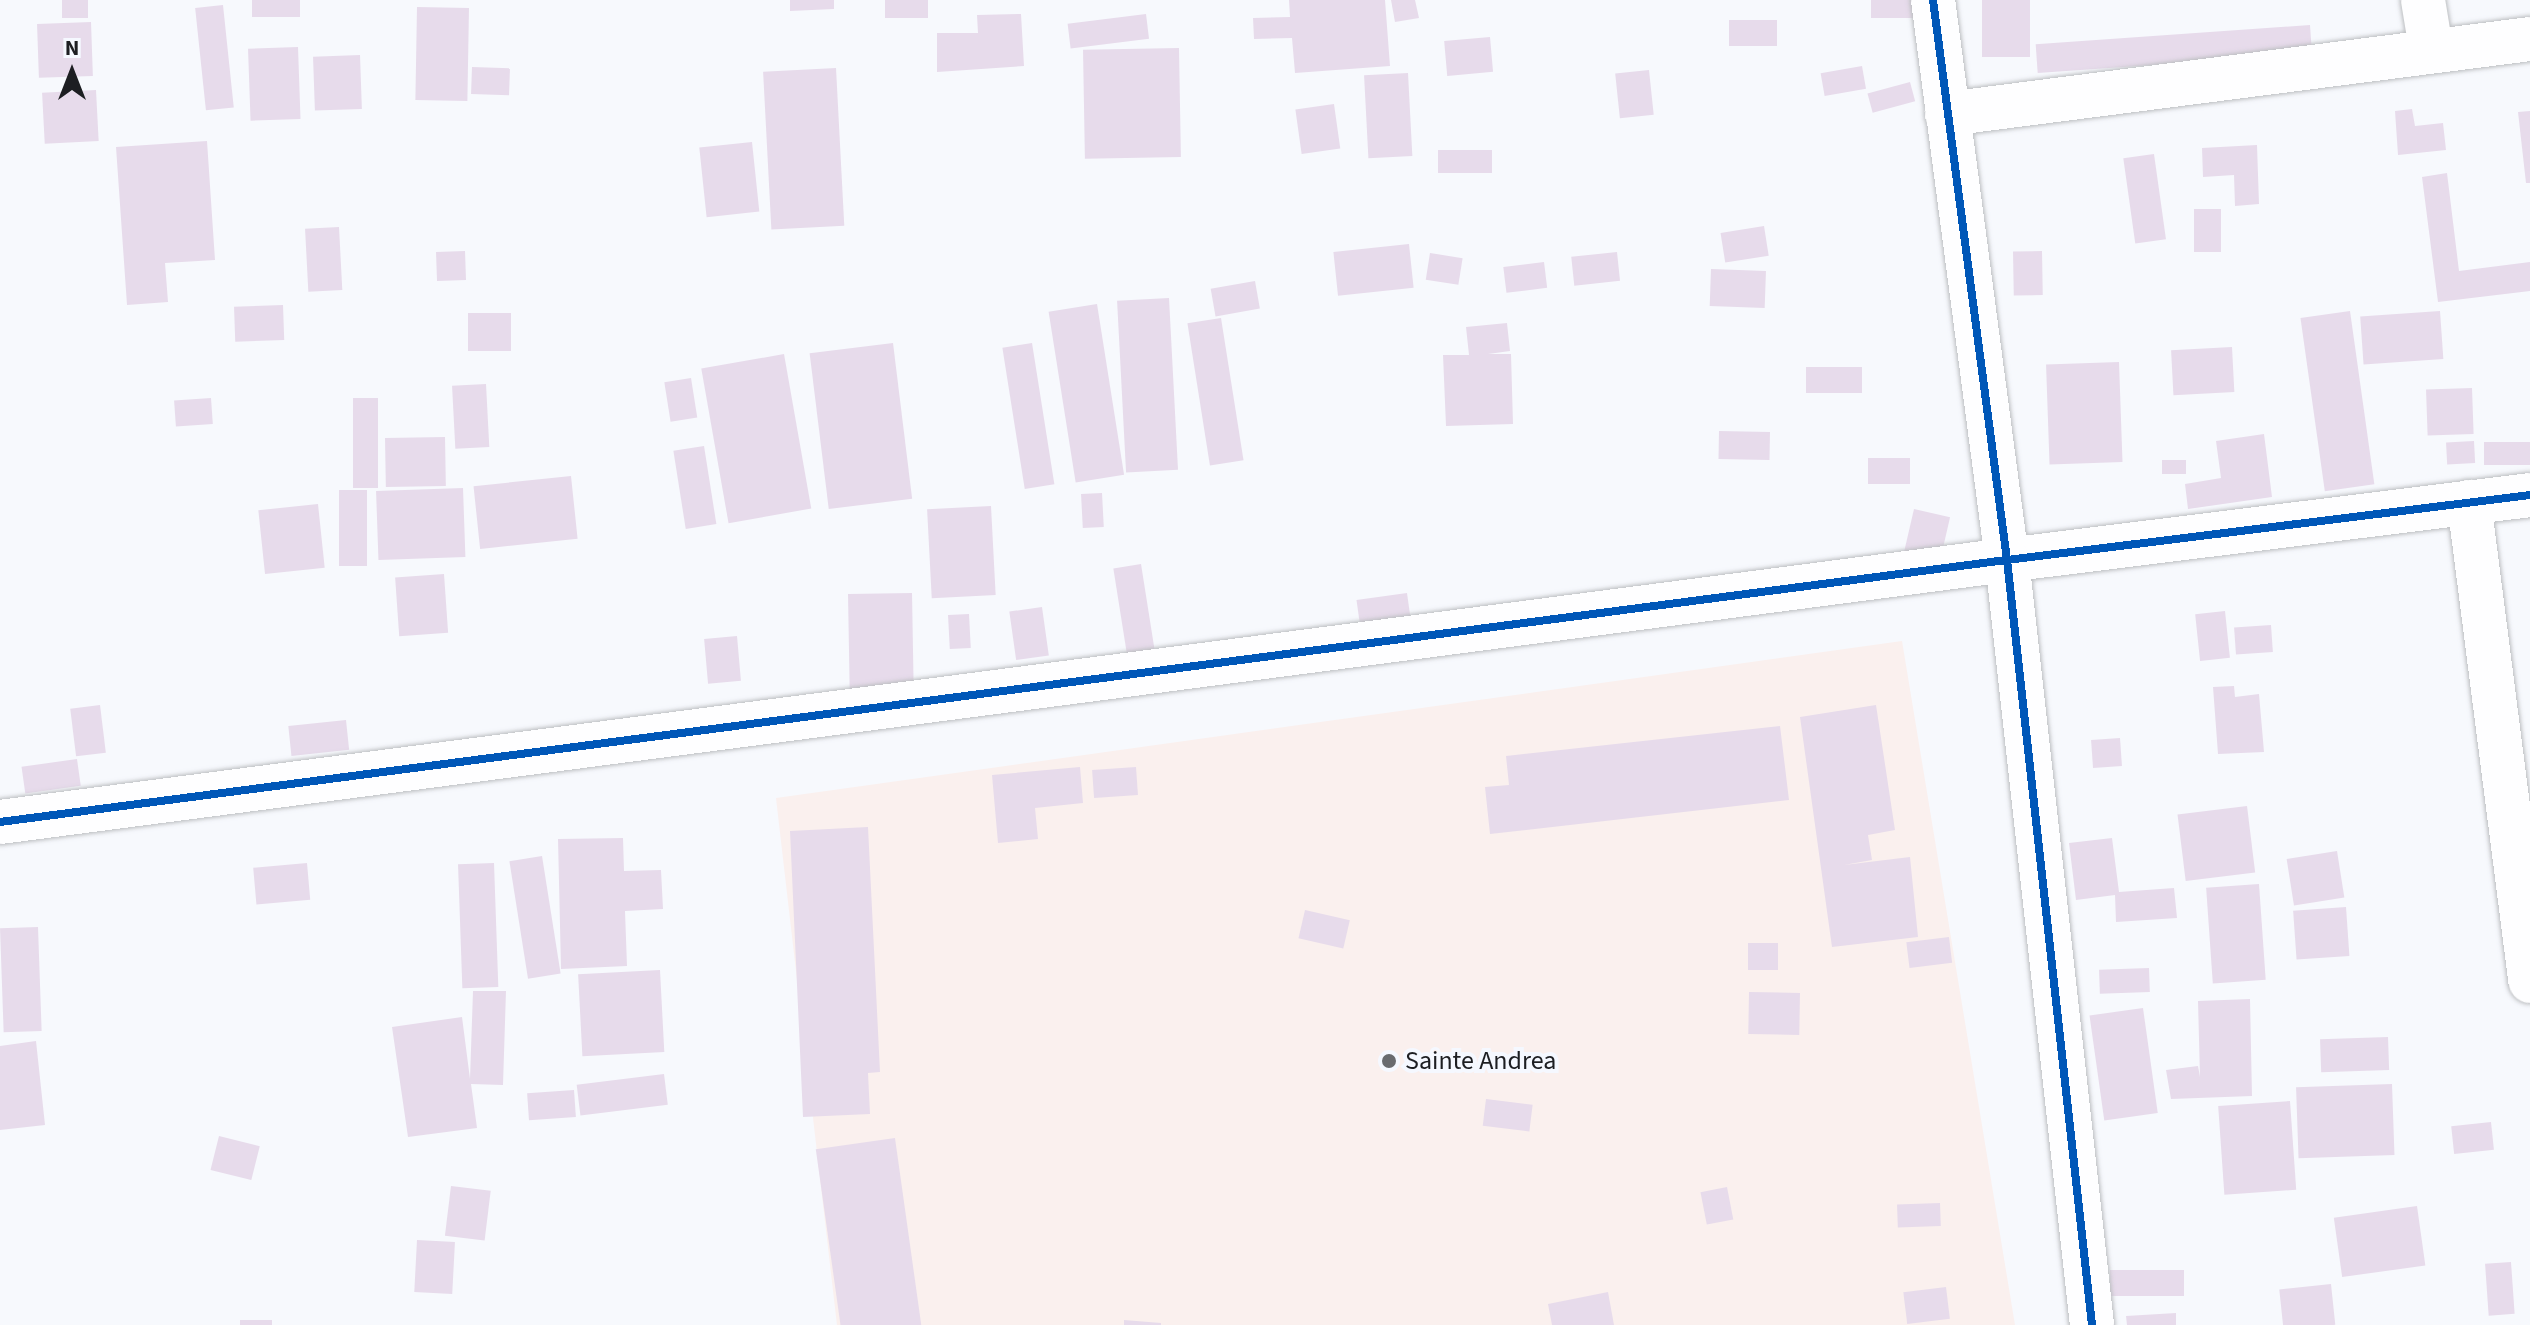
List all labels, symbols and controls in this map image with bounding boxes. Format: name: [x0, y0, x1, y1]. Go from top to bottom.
north arrow: [32, 32, 112, 112]
text: N: [65, 32, 79, 64]
place label: Sainte Andrea: [1405, 1045, 1556, 1077]
marker: Sainte Andrea: [1380, 1052, 1398, 1070]

